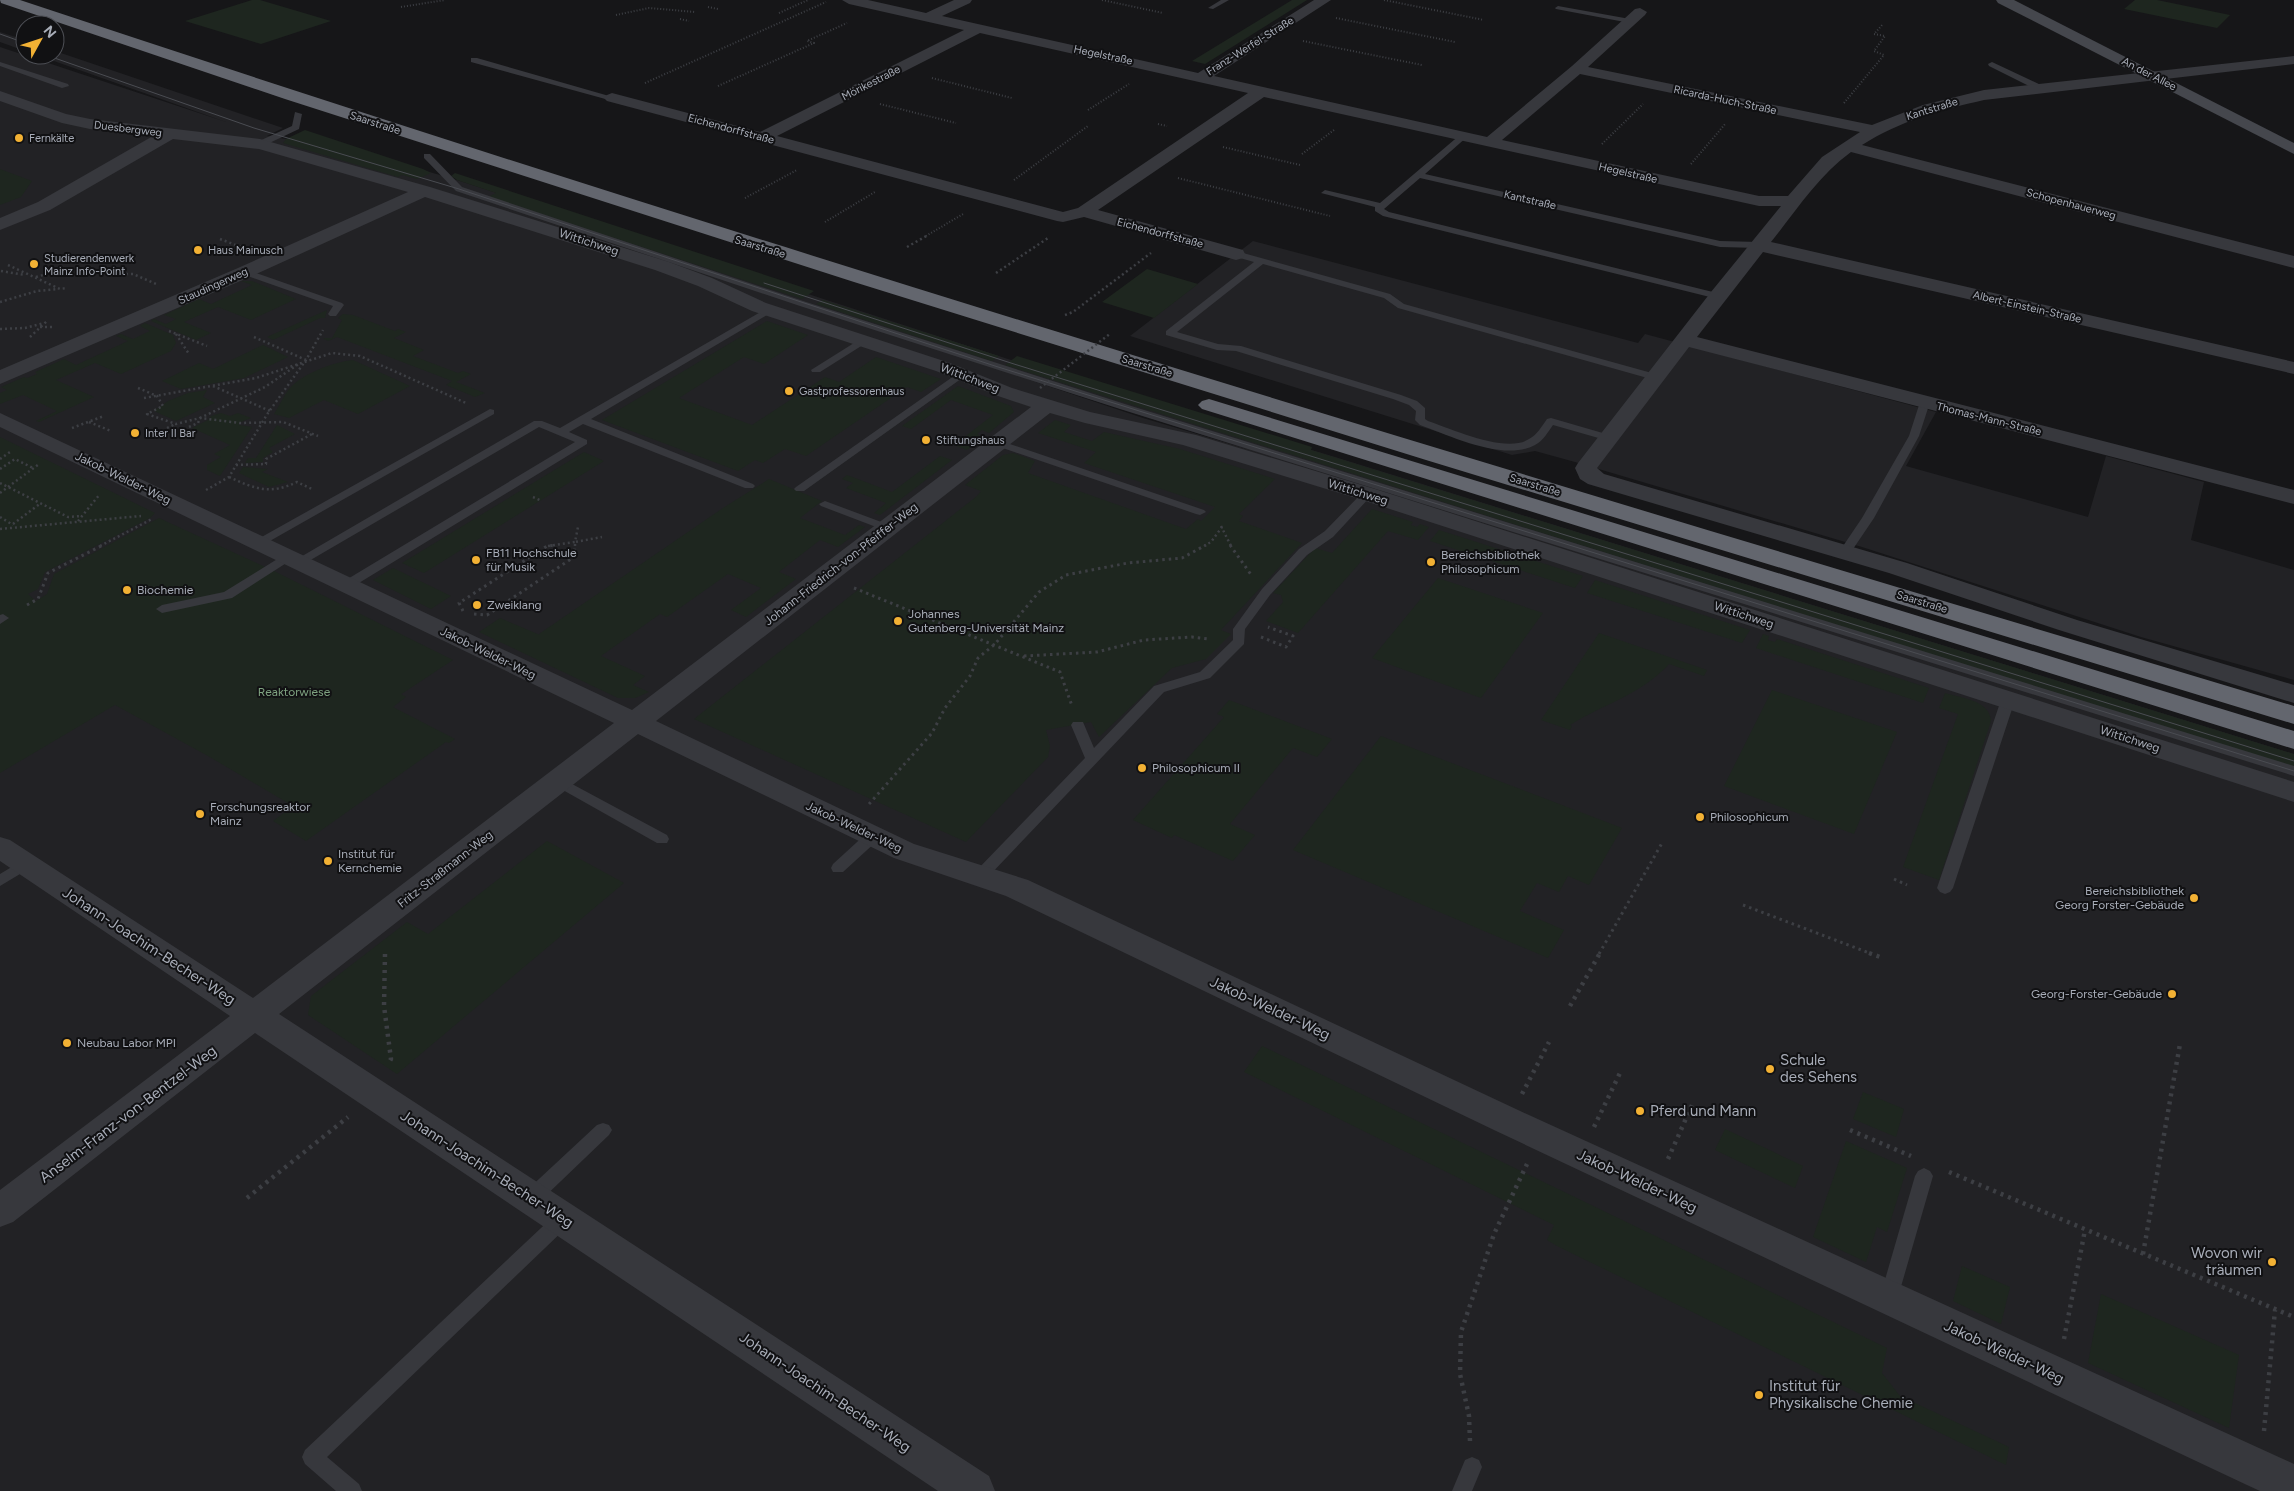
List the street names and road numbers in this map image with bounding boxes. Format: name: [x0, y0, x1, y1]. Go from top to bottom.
street label: Franz-Werfel-Straße: [1204, 14, 1296, 78]
street label: Hegelstraße: [1072, 42, 1134, 68]
street label: An der Allee: [2120, 55, 2178, 93]
street label: Mörikestraße: [840, 63, 902, 103]
street label: Ricarda-Huch-Straße: [1672, 83, 1778, 117]
street label: Kantstraße: [1905, 95, 1959, 123]
street label: Saarstraße: [348, 109, 402, 137]
street label: Eichendorffstraße: [686, 111, 776, 147]
street label: Duesbergweg: [93, 118, 163, 140]
street label: Hegelstraße: [1597, 160, 1659, 186]
street label: Schopenhauerweg: [2025, 186, 2117, 222]
street label: Kantstraße: [1503, 188, 1557, 212]
street label: Eichendorffstraße: [1115, 215, 1205, 251]
street label: Wittichweg: [557, 226, 621, 258]
street label: Saarstraße: [733, 233, 787, 261]
street label: Staudingerweg: [176, 265, 250, 307]
street label: Albert-Einstein-Straße: [1971, 288, 2083, 326]
street label: Saarstraße: [1120, 352, 1174, 380]
street label: Wittichweg: [938, 360, 1002, 396]
street label: Thomas-Mann-Straße: [1935, 400, 2043, 438]
street label: Jakob-Welder-Weg: [73, 449, 173, 507]
street label: Saarstraße: [1508, 471, 1562, 499]
street label: Wittichweg: [1326, 476, 1390, 508]
street label: Johann-Friedrich-von-Pfeiffer-Weg: [762, 500, 920, 628]
street label: Saarstraße: [1895, 588, 1949, 616]
street label: Wittichweg: [1712, 599, 1776, 631]
street label: Jakob-Welder-Weg: [438, 624, 538, 682]
street label: Wittichweg: [2098, 723, 2162, 755]
street label: Jakob-Welder-Weg: [804, 799, 904, 855]
street label: Fritz-Straßmann-Weg: [395, 828, 495, 910]
street label: Johann-Joachim-Becher-Weg: [59, 883, 239, 1009]
street label: Jakob-Welder-Weg: [1207, 972, 1333, 1044]
street label: Anselm-Franz-von-Bentzel-Weg: [36, 1042, 220, 1186]
street label: Johann-Joachim-Becher-Weg: [397, 1106, 577, 1232]
street label: Jakob-Welder-Weg: [1574, 1145, 1700, 1217]
street label: Jakob-Welder-Weg: [1941, 1316, 2067, 1388]
street label: Johann-Joachim-Becher-Weg: [736, 1328, 914, 1456]

